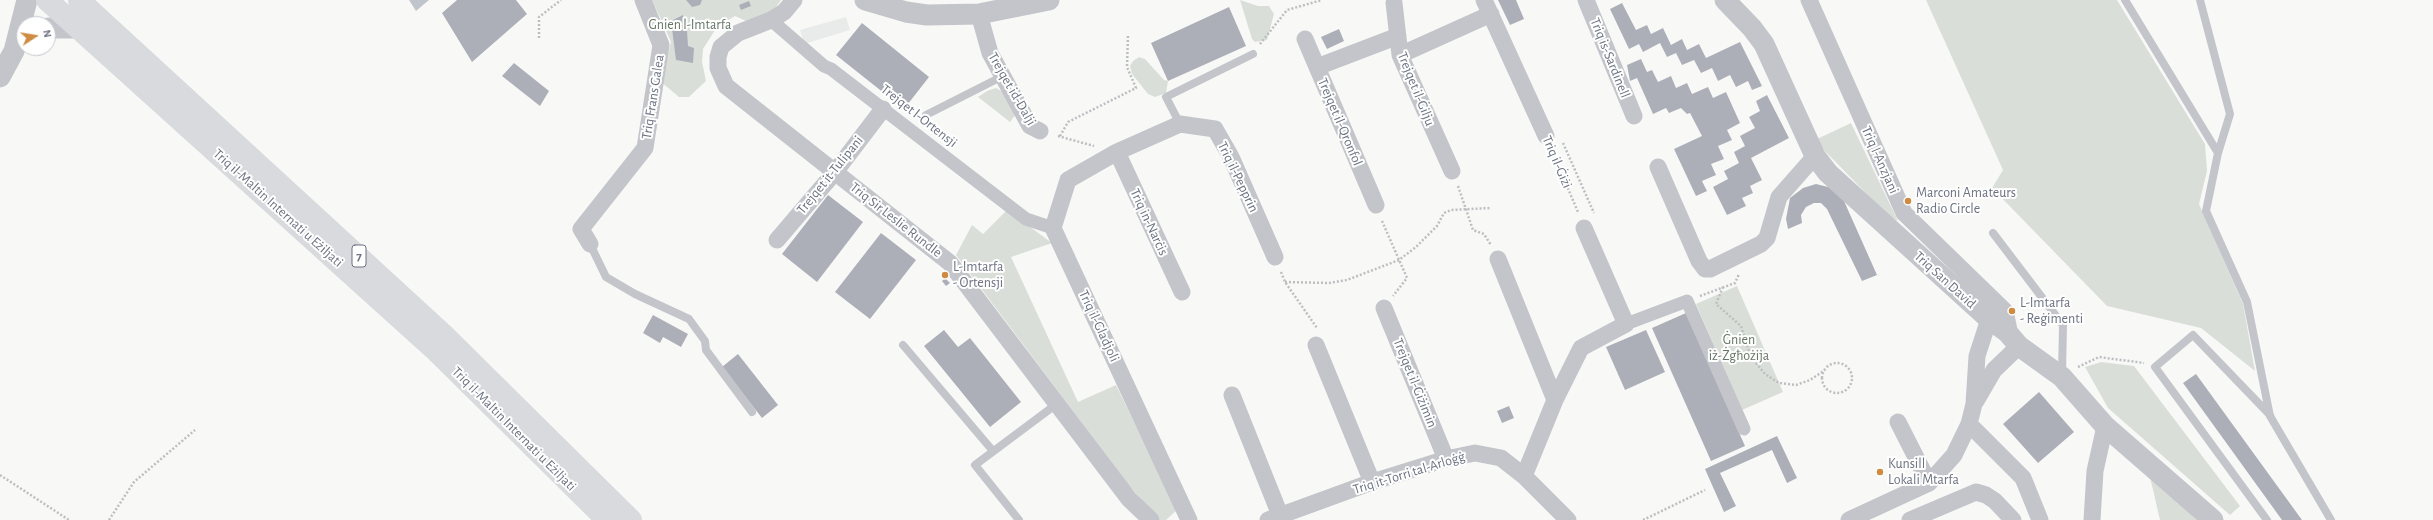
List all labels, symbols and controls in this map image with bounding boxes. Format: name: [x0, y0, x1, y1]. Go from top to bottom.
north arrow: [16, 16, 56, 56]
street label: Triq is-Sardinell: [1586, 16, 1634, 100]
park label: Gnien l-Imtarfa: [649, 17, 731, 33]
text: N: [41, 29, 53, 38]
street label: Trejqet id-Dalji: [984, 49, 1040, 129]
street label: Trejqet il-Ġilju: [1394, 50, 1438, 128]
street label: Triq Frans Galea: [638, 54, 668, 140]
street label: Trejqet il-Qronfol: [1314, 76, 1366, 168]
street label: Trejqet l-Ortensji: [877, 81, 961, 151]
street label: Triq l-Anzjani: [1858, 124, 1902, 196]
street label: Trejqet it-Tulipani: [793, 132, 867, 218]
street label: Triq il-Ġiżi: [1538, 133, 1576, 191]
street label: Triq il-Pepprin: [1214, 139, 1262, 215]
street label: Triq il-Maltin Internati u Eżiljati: [210, 145, 346, 271]
street label: Triq Sir Leslie Rundle: [847, 179, 945, 261]
place label: Marconi Amateurs Radio Circle: [1916, 185, 2016, 218]
street label: Triq in-Narċis: [1126, 186, 1172, 258]
marker: Marconi Amateurs Radio Circle: [1903, 196, 1913, 206]
road number: 7: [352, 245, 366, 267]
street label: Triq San David: [1911, 248, 1979, 312]
place label: L-Imtarfa - Ortensji: [953, 259, 1003, 292]
marker: L-Imtarfa - Ortensji: [940, 270, 950, 280]
street label: Triq il-Gladjoli: [1075, 287, 1123, 365]
place label: L-Imtarfa - Reġimenti: [2020, 295, 2083, 328]
marker: L-Imtarfa - Reġimenti: [2007, 306, 2017, 316]
park label: Ġnien iż-Żgħożija: [1709, 332, 1769, 364]
street label: Trejqet il-Ġiżimin: [1389, 336, 1441, 430]
street label: Triq il-Maltin Internati u Eżiljati: [448, 363, 580, 495]
street label: Triq it-Torri tal-Arloġġ: [1351, 448, 1467, 498]
place label: Kunsill Lokali Mtarfa: [1888, 456, 1959, 488]
marker: Kunsill Lokali Mtarfa: [1875, 467, 1885, 477]

